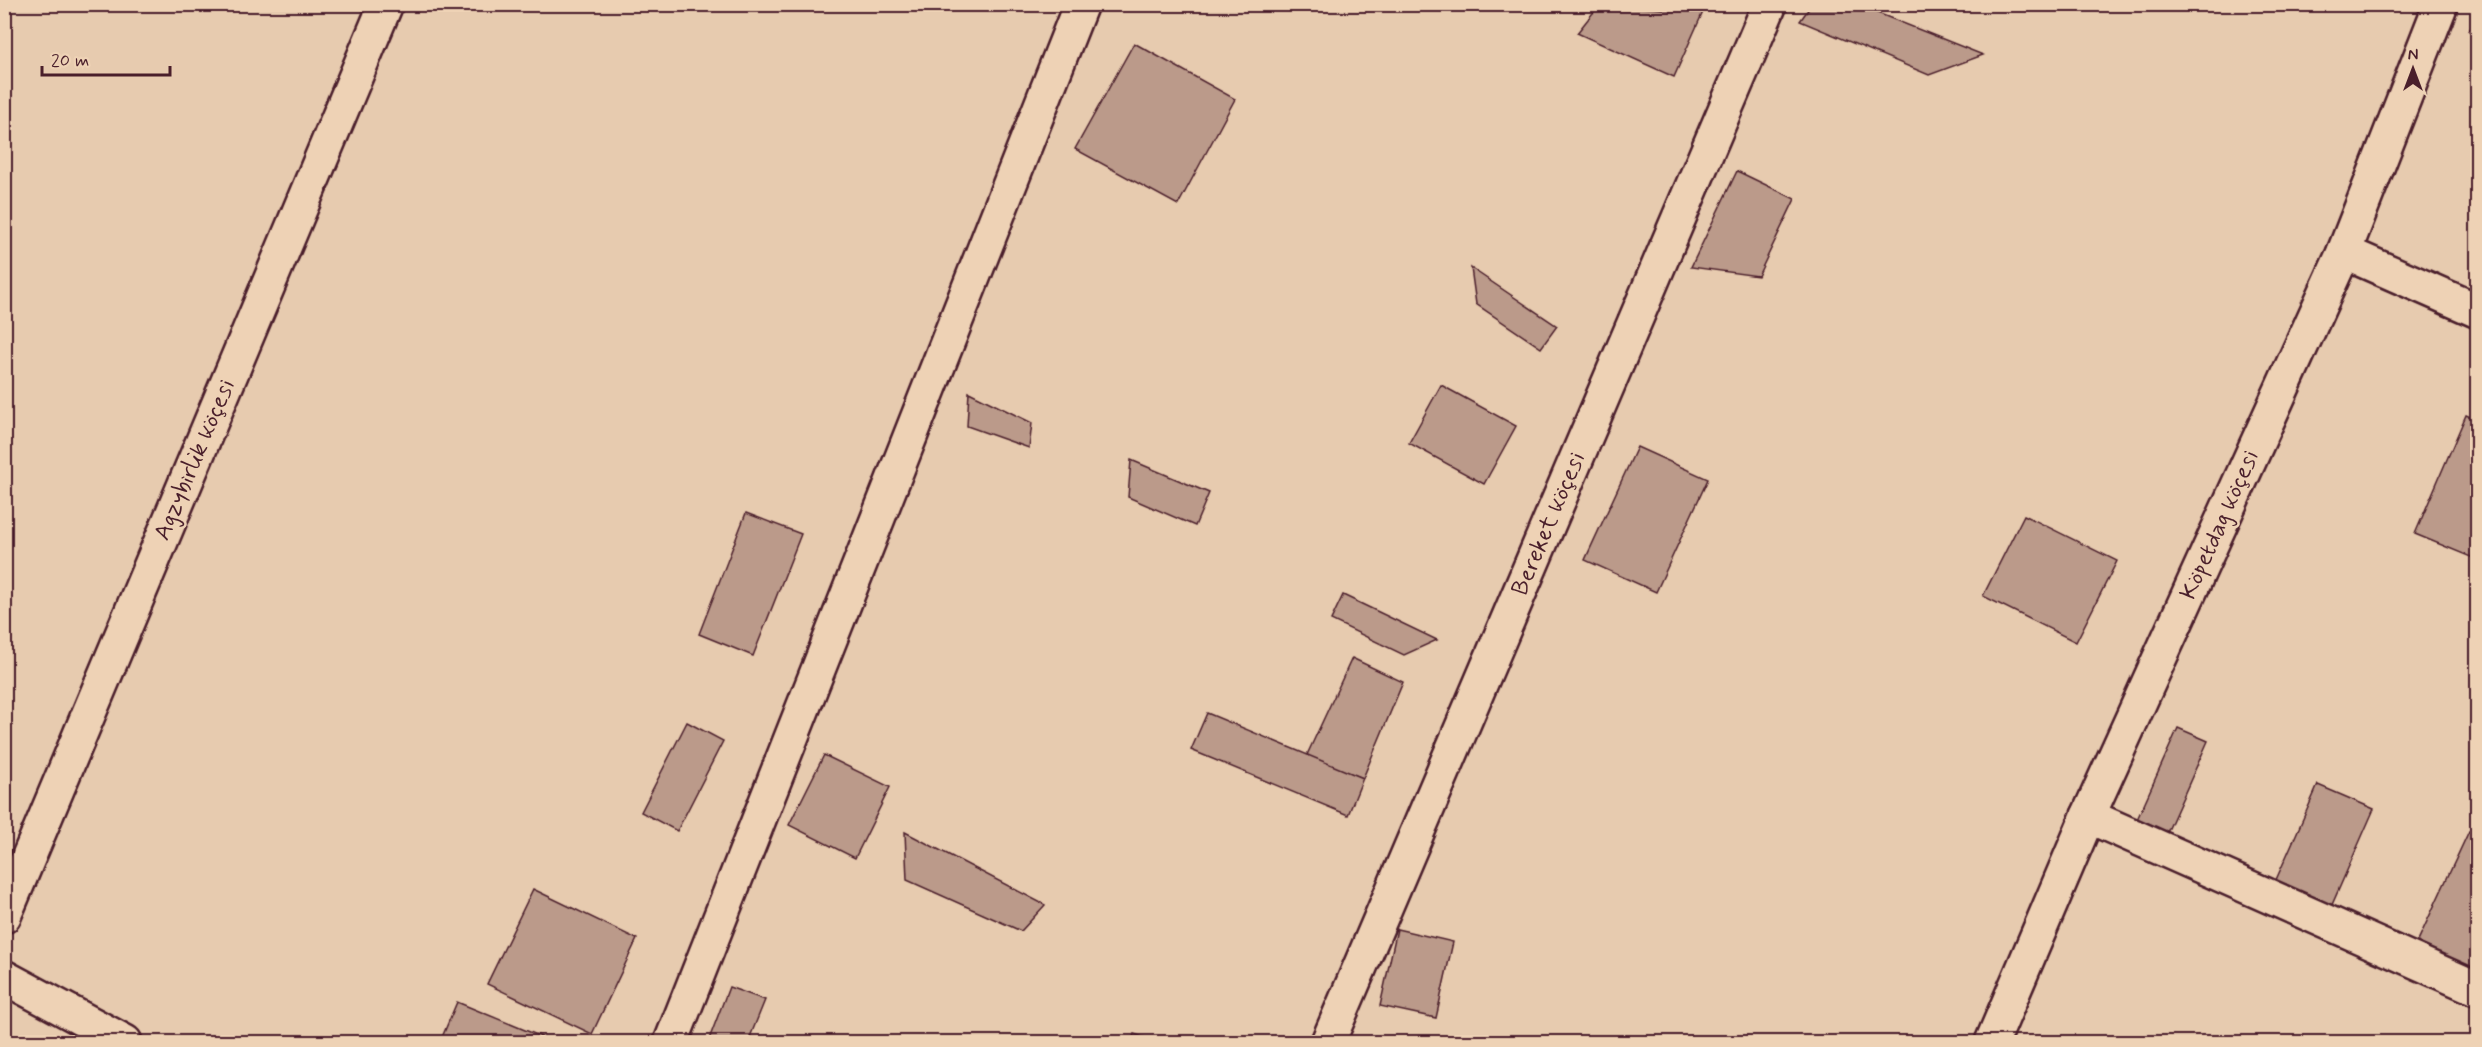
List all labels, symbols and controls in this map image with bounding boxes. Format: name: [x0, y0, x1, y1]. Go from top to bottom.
scale bar: [42, 39, 170, 77]
north arrow: [2383, 39, 2443, 99]
text: N: [2408, 45, 2418, 66]
text: 20 m: [51, 49, 89, 73]
street label: Agzybirlik köçesi: [147, 375, 243, 545]
street label: Köpetdag köçesi: [2173, 445, 2267, 605]
street label: Bereket köçesi: [1505, 448, 1593, 600]

